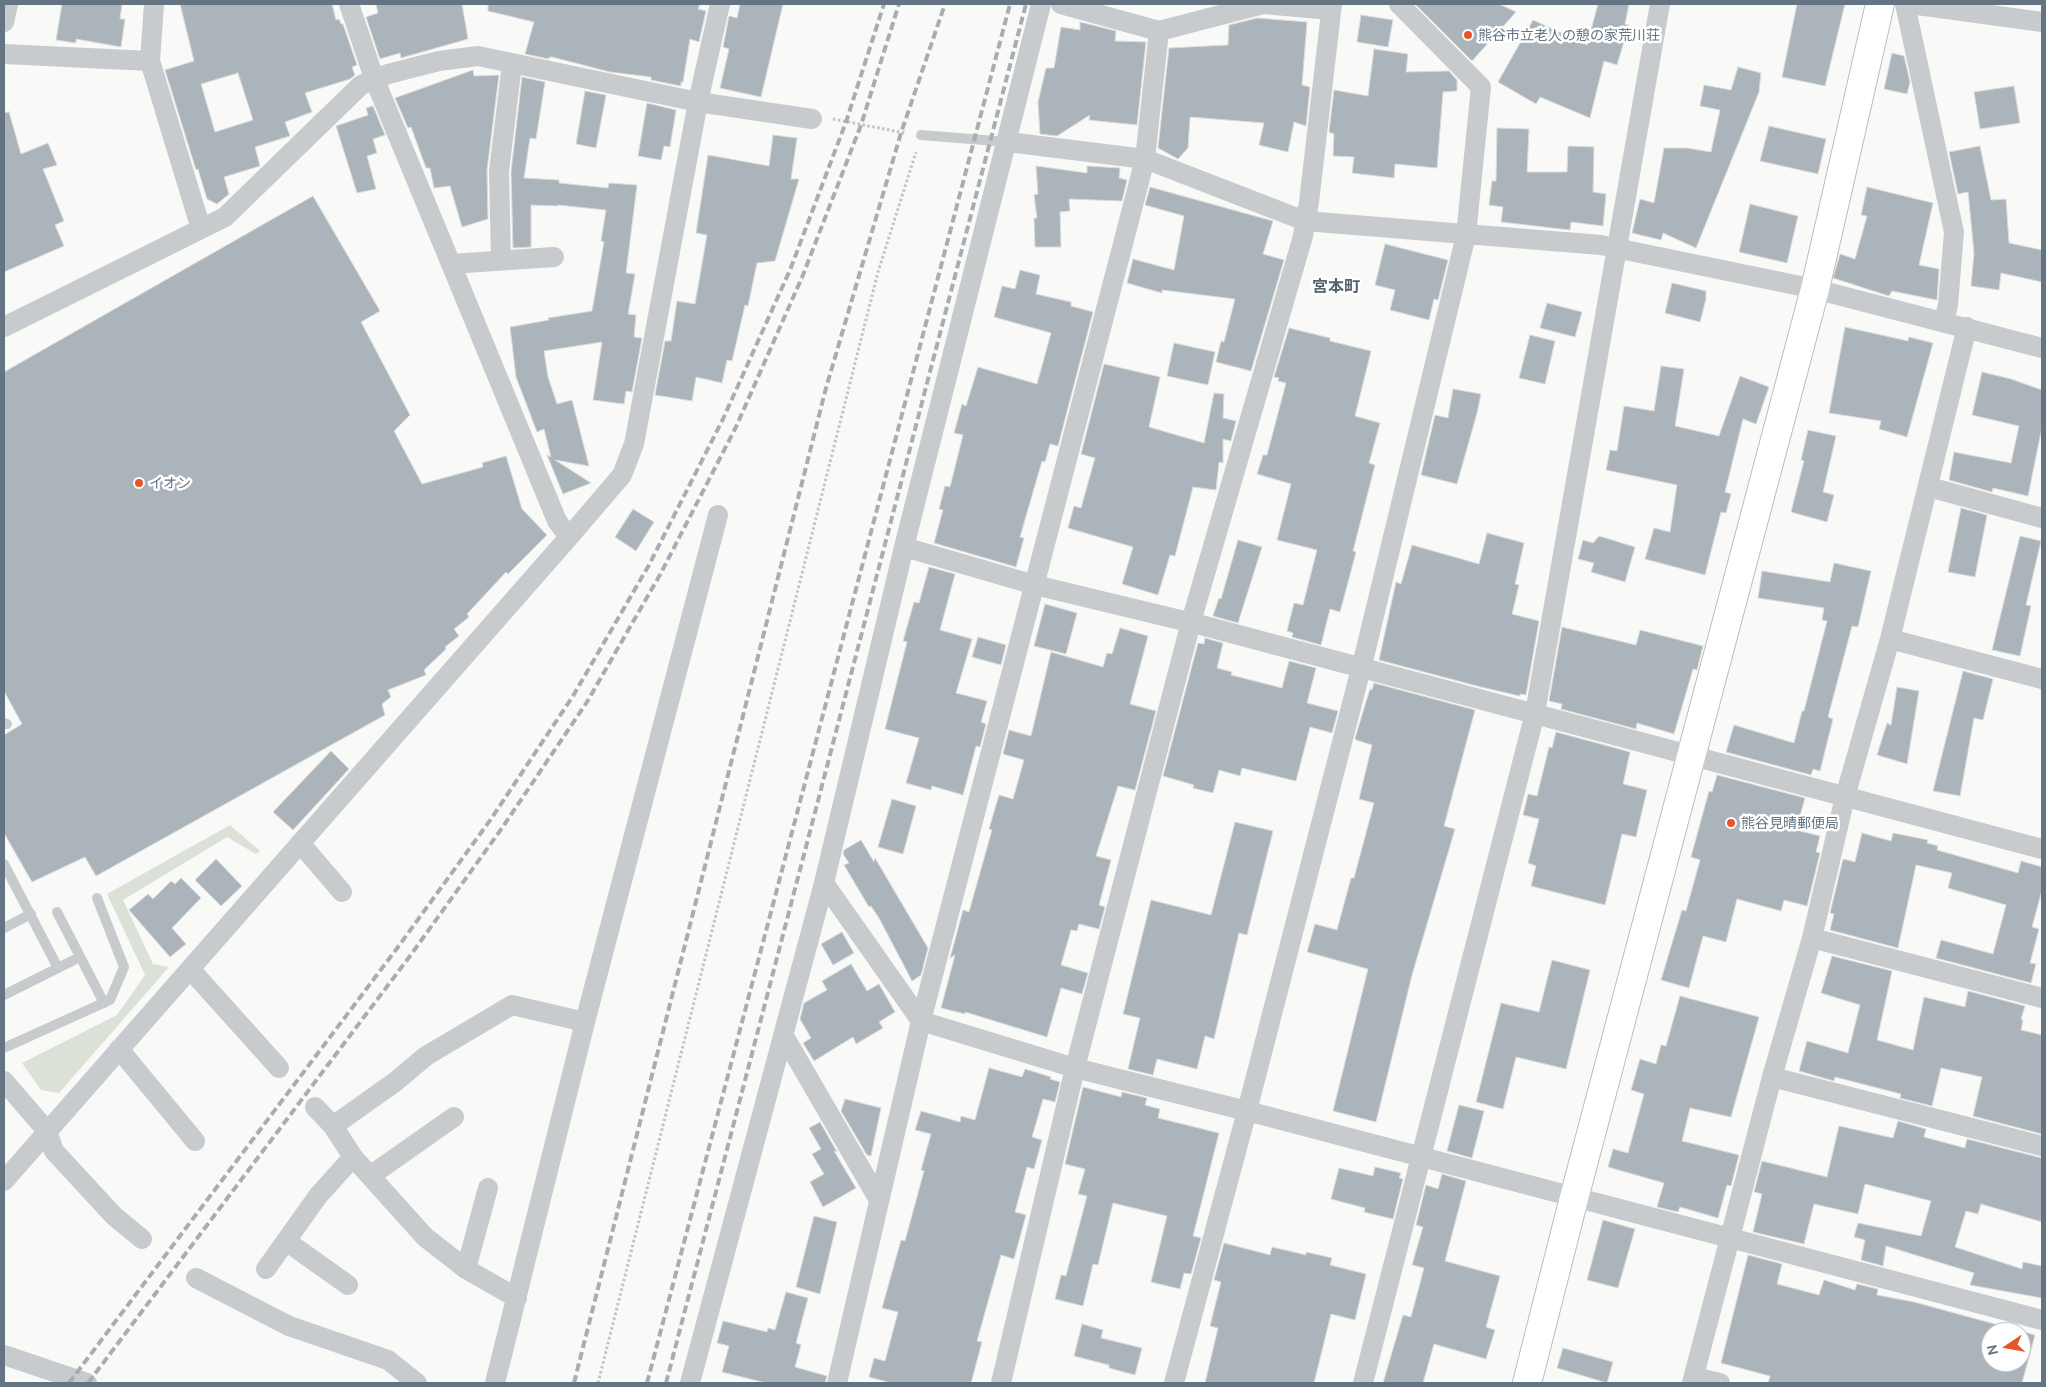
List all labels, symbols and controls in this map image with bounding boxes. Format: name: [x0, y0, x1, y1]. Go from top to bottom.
place label: 熊谷市立老人の憩の家荒川荘: [1478, 27, 1660, 43]
marker: 熊谷市立老人の憩の家荒川荘: [1462, 29, 1474, 41]
district label: 宮本町: [1312, 277, 1360, 297]
place label: イオン: [149, 475, 191, 491]
marker: イオン: [133, 477, 145, 489]
place label: 熊谷見晴郵便局: [1741, 815, 1839, 831]
marker: 熊谷見晴郵便局: [1725, 817, 1737, 829]
north arrow: [1981, 1322, 2031, 1372]
text: N: [1983, 1343, 2001, 1357]

